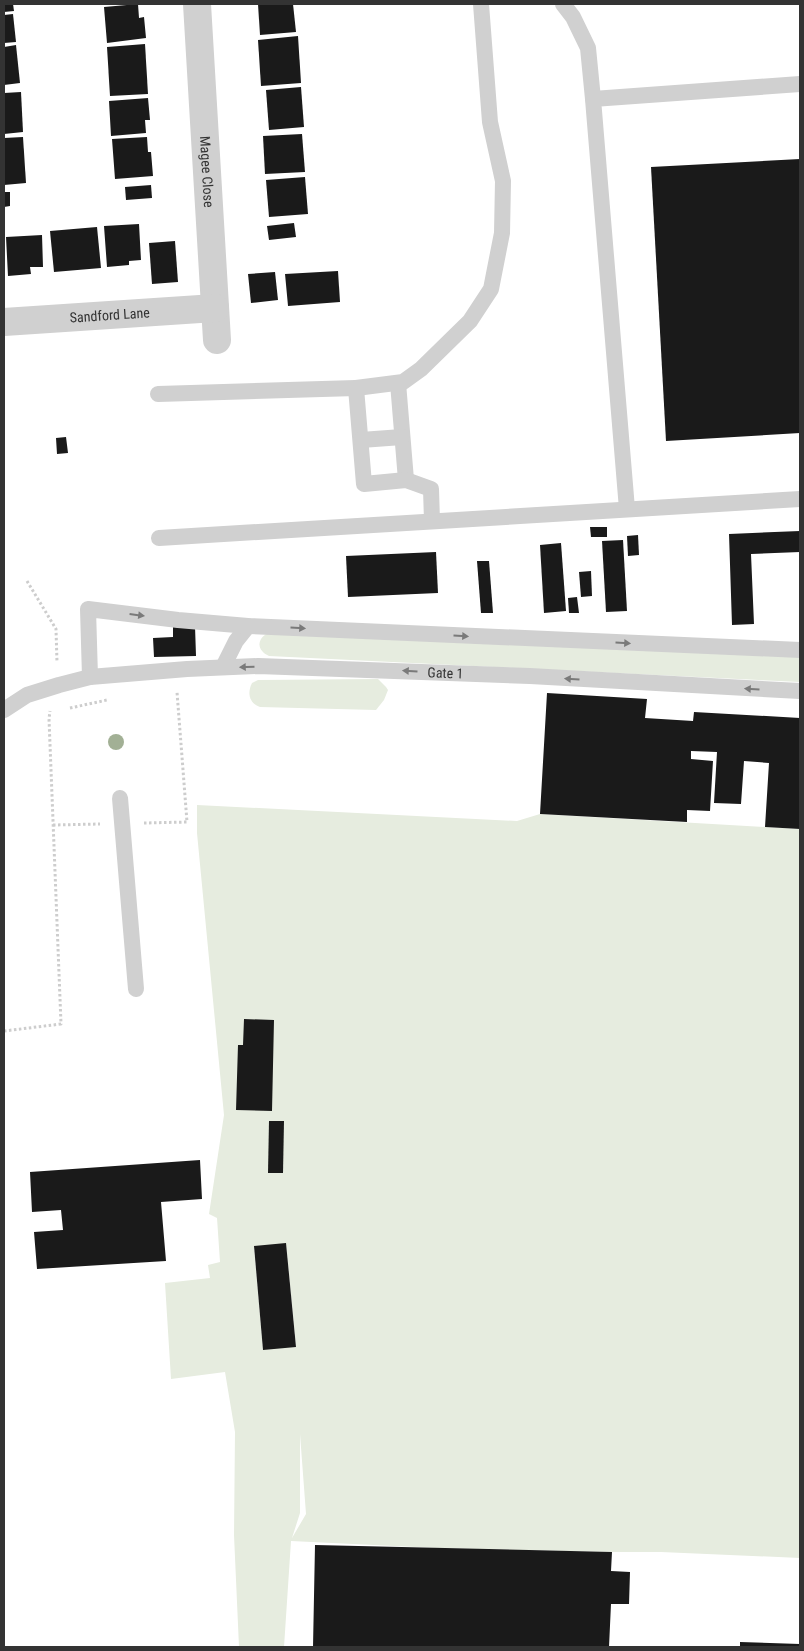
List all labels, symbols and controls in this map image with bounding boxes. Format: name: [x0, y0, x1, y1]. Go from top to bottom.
street label: Magee Close: [197, 135, 217, 208]
street label: Sandford Lane: [69, 304, 151, 326]
one-way arrow: [129, 611, 145, 619]
one-way arrow: [291, 625, 307, 633]
one-way arrow: [453, 632, 469, 640]
one-way arrow: [615, 639, 631, 647]
one-way arrow: [239, 663, 255, 671]
street label: Gate 1: [427, 664, 464, 682]
one-way arrow: [401, 667, 417, 675]
one-way arrow: [564, 674, 580, 682]
one-way arrow: [743, 684, 759, 692]

